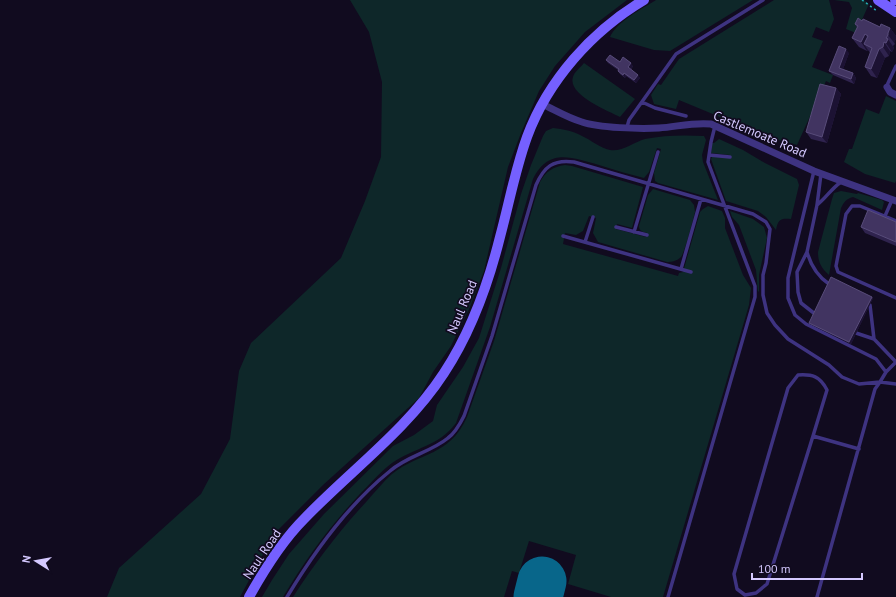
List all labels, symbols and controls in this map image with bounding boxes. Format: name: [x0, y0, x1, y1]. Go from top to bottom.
street label: Castlemoate Road: [711, 107, 809, 161]
street label: Naul Road: [443, 277, 481, 337]
street label: Naul Road: [239, 526, 285, 582]
north arrow: [16, 541, 56, 581]
text: N: [19, 554, 34, 564]
scale bar: [752, 555, 862, 581]
text: 100 m: [758, 561, 791, 576]

